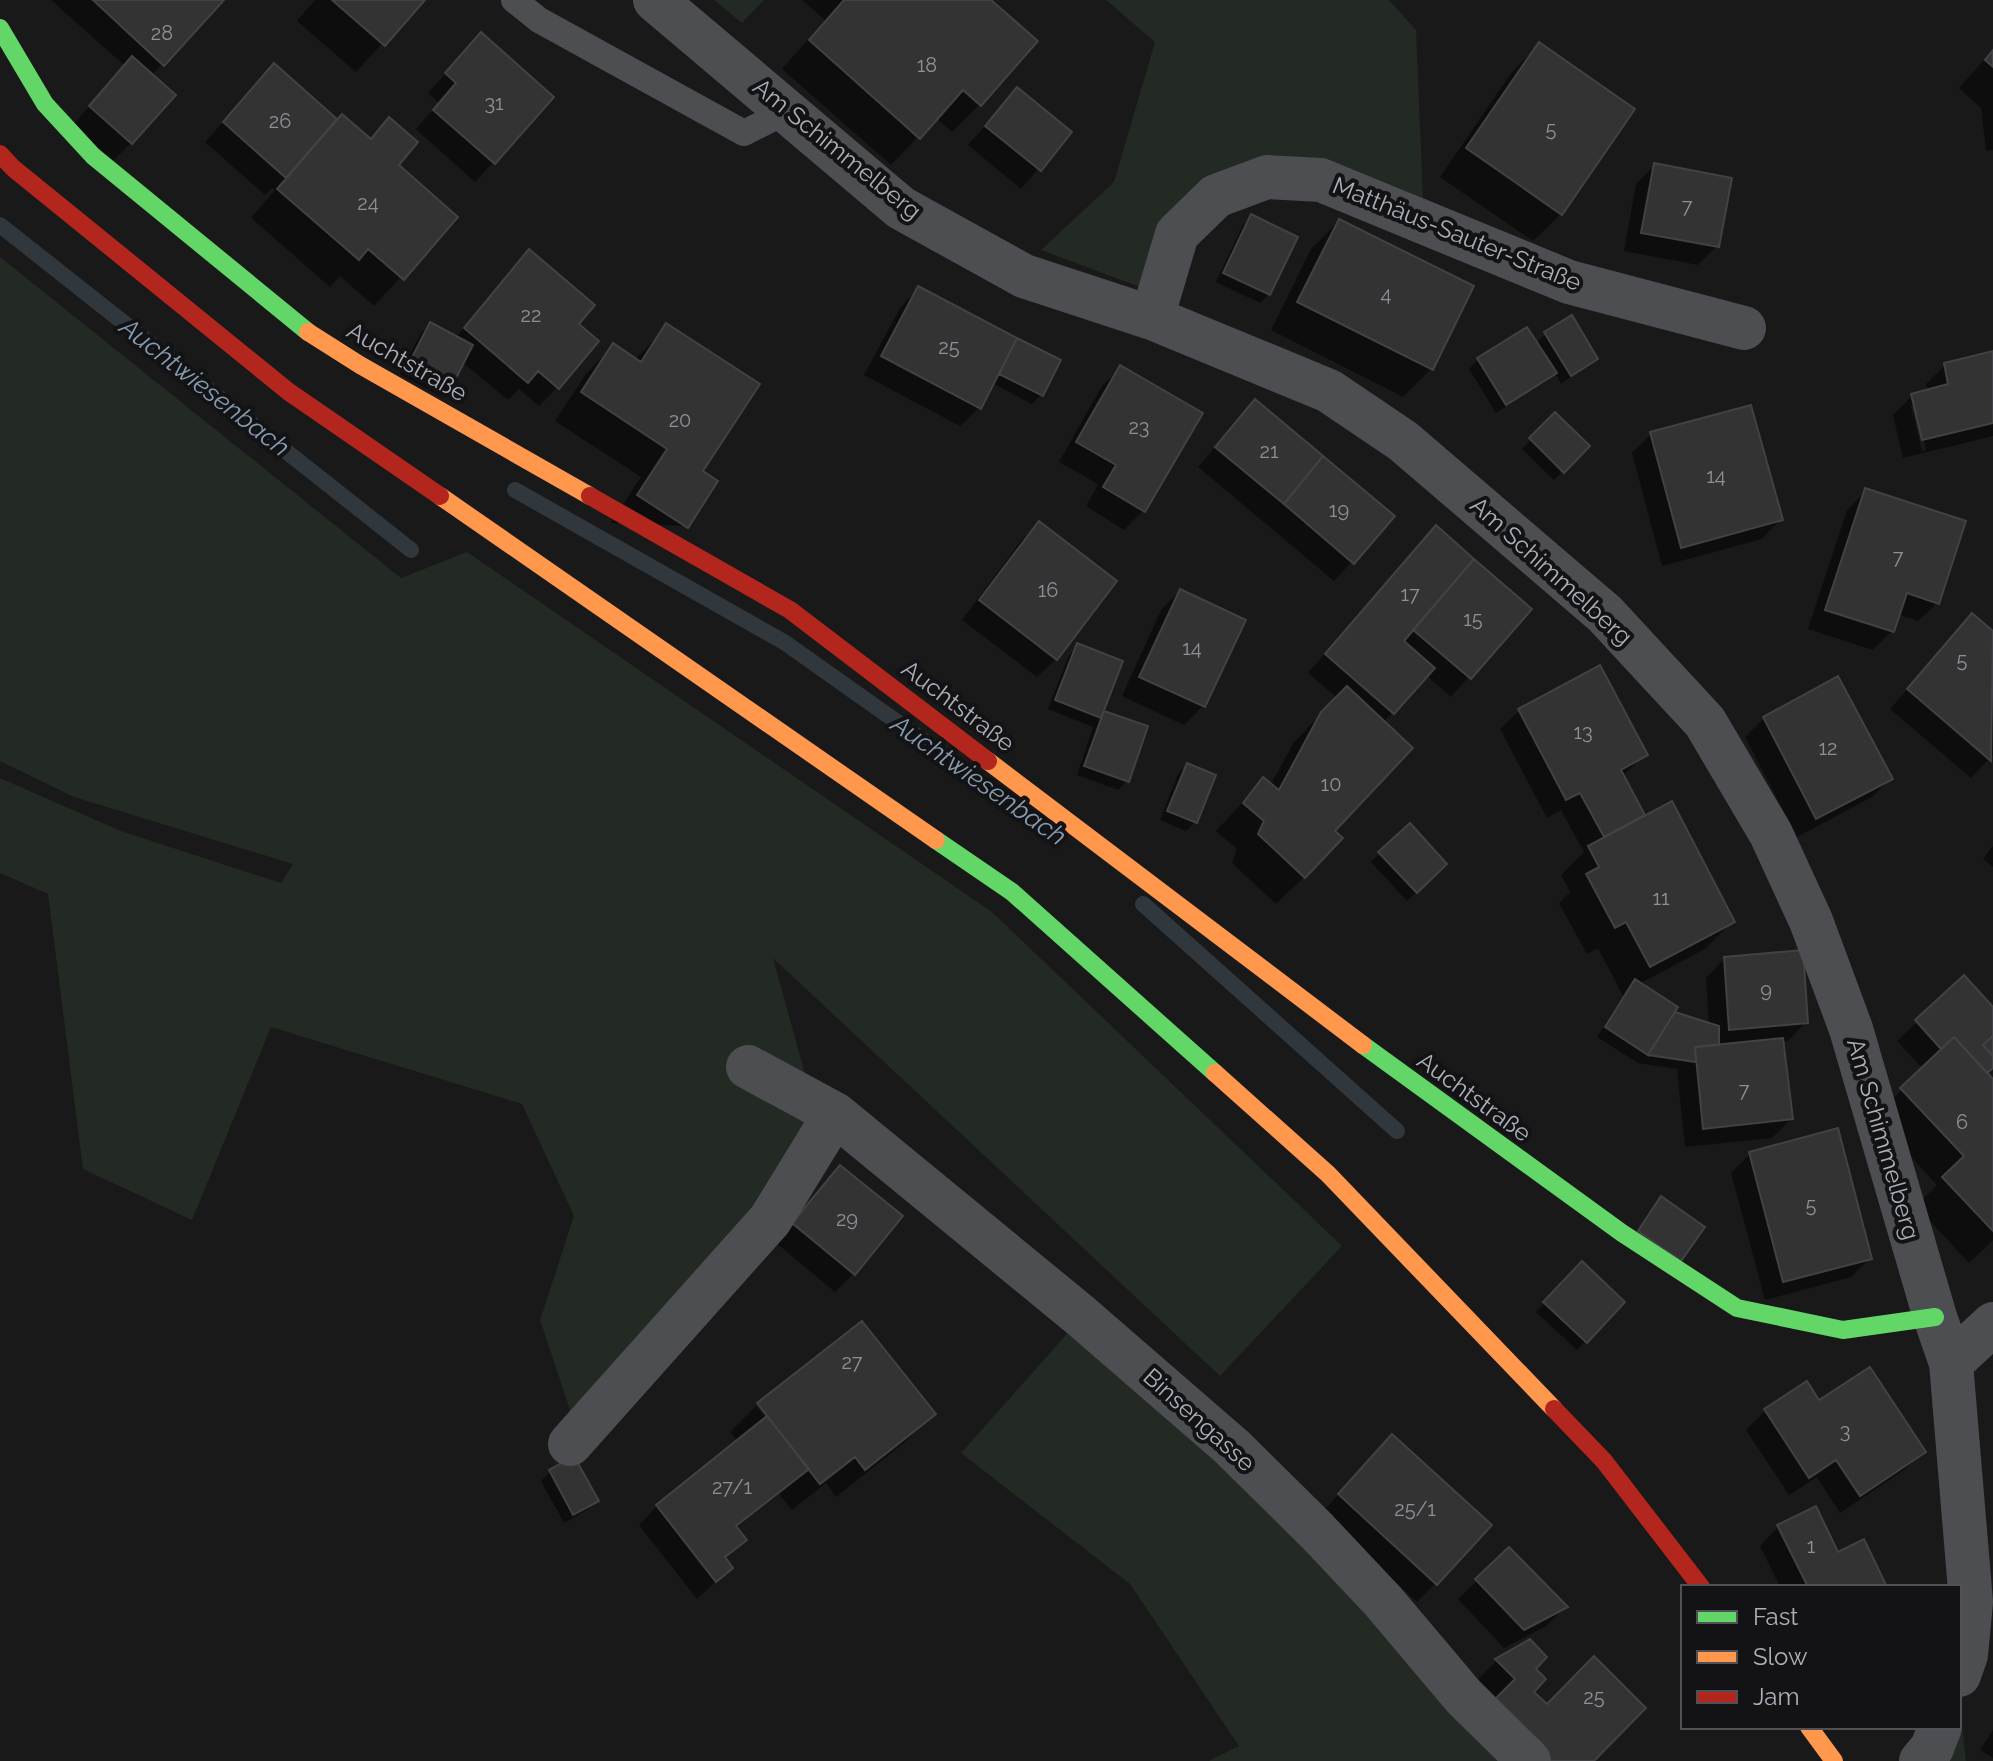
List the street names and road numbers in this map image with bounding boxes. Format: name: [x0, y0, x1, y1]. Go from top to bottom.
street label: Am Schimmelberg: [747, 72, 927, 225]
street label: Matthäus-Sauter-Straße: [1329, 170, 1586, 297]
street label: Auchtstraße: [342, 316, 472, 408]
street label: Am Schimmelberg: [1464, 490, 1638, 651]
street label: Auchtstraße: [896, 654, 1020, 757]
street label: Am Schimmelberg: [1841, 1035, 1926, 1243]
street label: Auchtstraße: [1412, 1046, 1537, 1148]
street label: Binsengasse: [1138, 1362, 1261, 1477]

